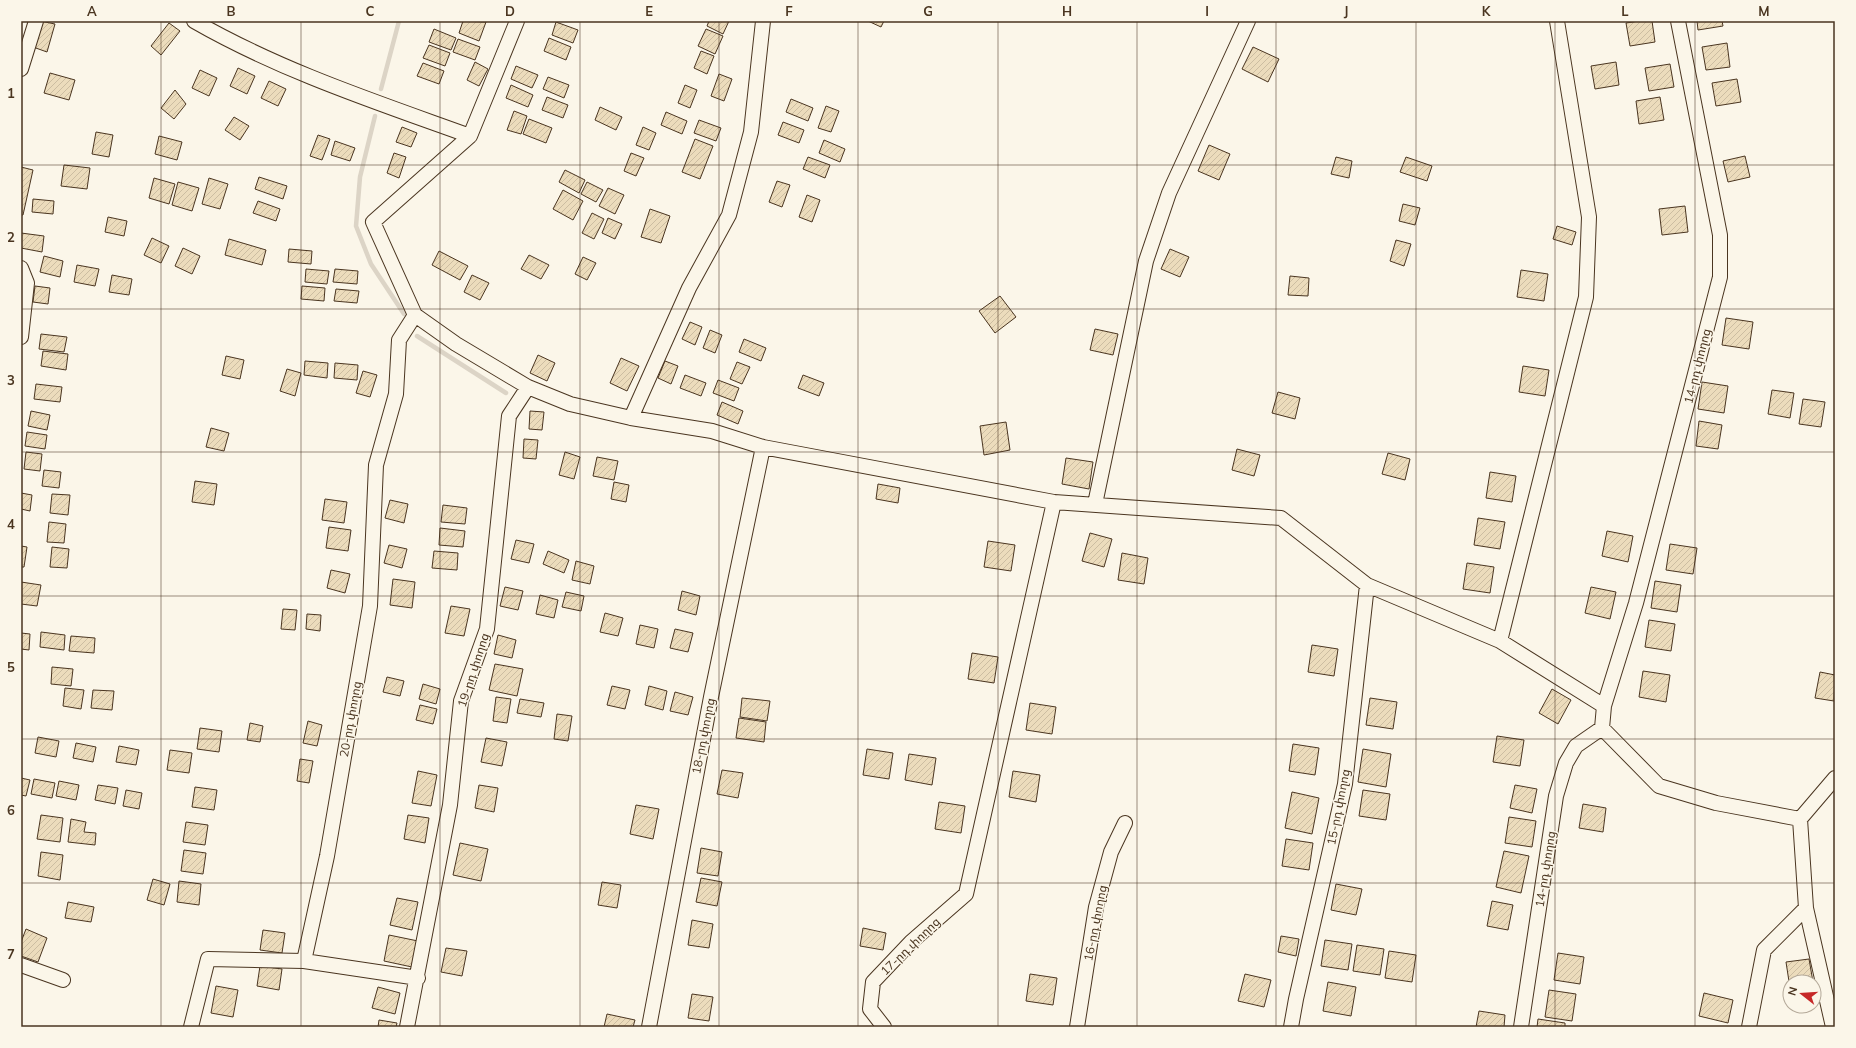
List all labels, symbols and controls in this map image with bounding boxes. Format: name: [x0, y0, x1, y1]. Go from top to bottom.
text: A: [87, 3, 97, 19]
text: B: [227, 3, 236, 19]
text: C: [366, 3, 375, 19]
text: D: [505, 3, 515, 19]
text: E: [645, 3, 653, 19]
text: F: [785, 3, 793, 19]
text: G: [923, 3, 933, 19]
text: H: [1062, 3, 1072, 19]
text: I: [1205, 3, 1209, 19]
text: J: [1344, 3, 1348, 19]
text: K: [1482, 3, 1492, 19]
text: L: [1621, 3, 1629, 19]
text: M: [1758, 3, 1770, 19]
text: 1: [7, 85, 15, 101]
text: 2: [7, 229, 15, 245]
street label: 14-րդ փողոց: [1680, 327, 1714, 405]
text: 3: [7, 372, 15, 388]
text: 4: [7, 516, 15, 532]
street label: 19-րդ փողոց: [454, 631, 492, 709]
text: 5: [7, 659, 15, 675]
street label: 20-րդ փողոց: [336, 680, 364, 758]
street label: 18-րդ փողոց: [688, 697, 718, 775]
street label: 15-րդ փողոց: [1323, 768, 1353, 846]
text: 6: [7, 802, 15, 818]
street label: 14-րդ փողոց: [1532, 830, 1558, 908]
street label: 16-րդ փողոց: [1080, 884, 1110, 962]
street label: 17-րդ փողոց: [877, 914, 943, 978]
text: 7: [7, 946, 15, 962]
north arrow: [1782, 974, 1822, 1014]
text: N: [1785, 985, 1800, 997]

